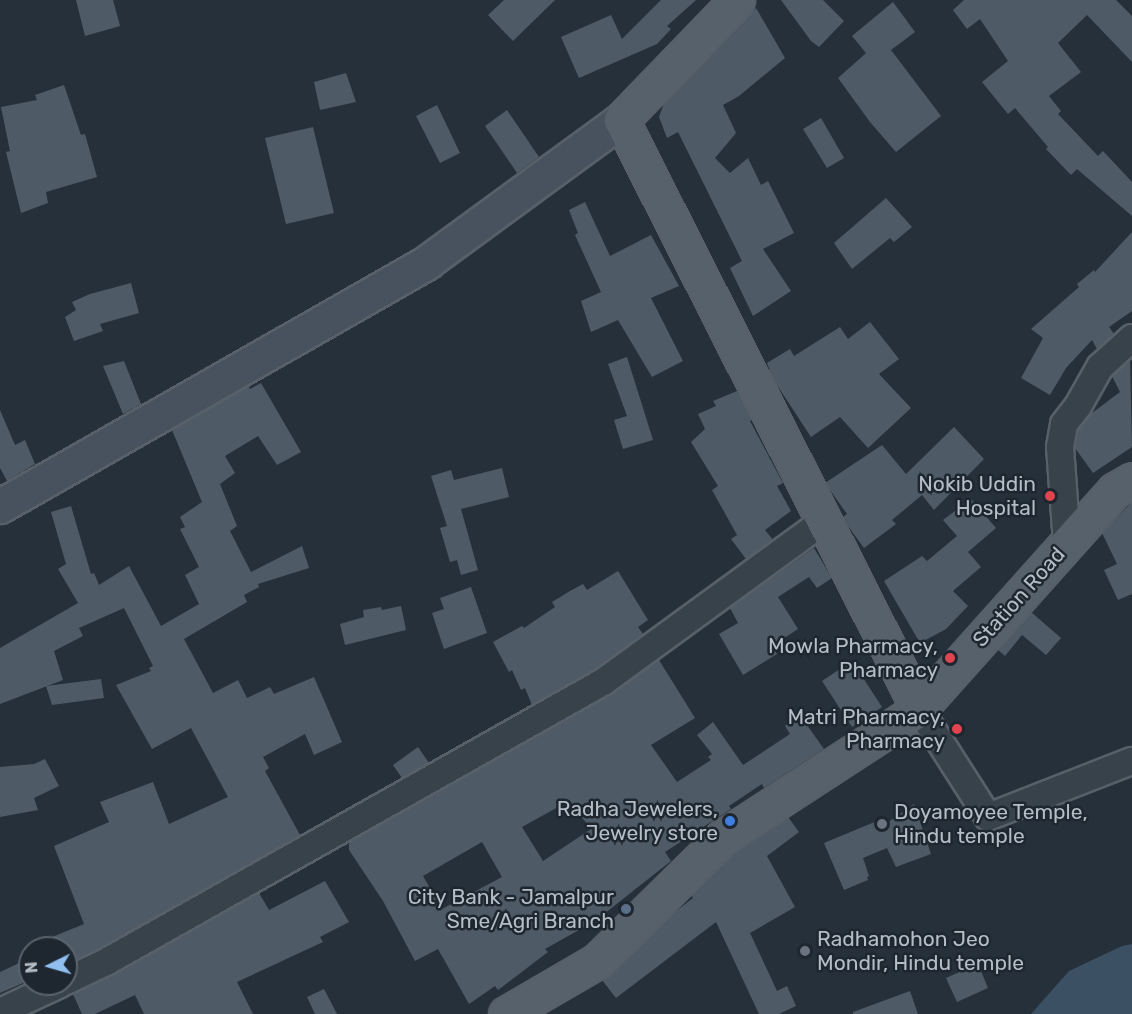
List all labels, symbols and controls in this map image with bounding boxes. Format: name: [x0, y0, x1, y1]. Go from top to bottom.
place label: Nokib Uddin Hospital: [918, 471, 1036, 521]
marker: Nokib Uddin Hospital: [1041, 487, 1059, 505]
street label: Station Road: [968, 542, 1070, 652]
place label: Mowla Pharmacy, Pharmacy: [768, 633, 938, 683]
marker: Mowla Pharmacy, Pharmacy: [943, 651, 957, 665]
place label: Matri Pharmacy, Pharmacy: [787, 704, 945, 754]
marker: Matri Pharmacy, Pharmacy: [950, 722, 964, 736]
place label: Radha Jewelers, Jewelry store: [557, 796, 718, 846]
place label: Doyamoyee Temple, Hindu temple: [894, 799, 1088, 849]
marker: Radha Jewelers, Jewelry store: [723, 814, 737, 828]
marker: Doyamoyee Temple, Hindu temple: [875, 817, 889, 831]
place label: City Bank - Jamalpur Sme/Agri Branch: [407, 884, 614, 934]
marker: City Bank - Jamalpur Sme/Agri Branch: [619, 902, 633, 916]
place label: Radhamohon Jeo Mondir, Hindu temple: [817, 926, 1024, 976]
north arrow: [18, 936, 78, 996]
marker: Radhamohon Jeo Mondir, Hindu temple: [798, 944, 812, 958]
text: N: [22, 961, 42, 974]

